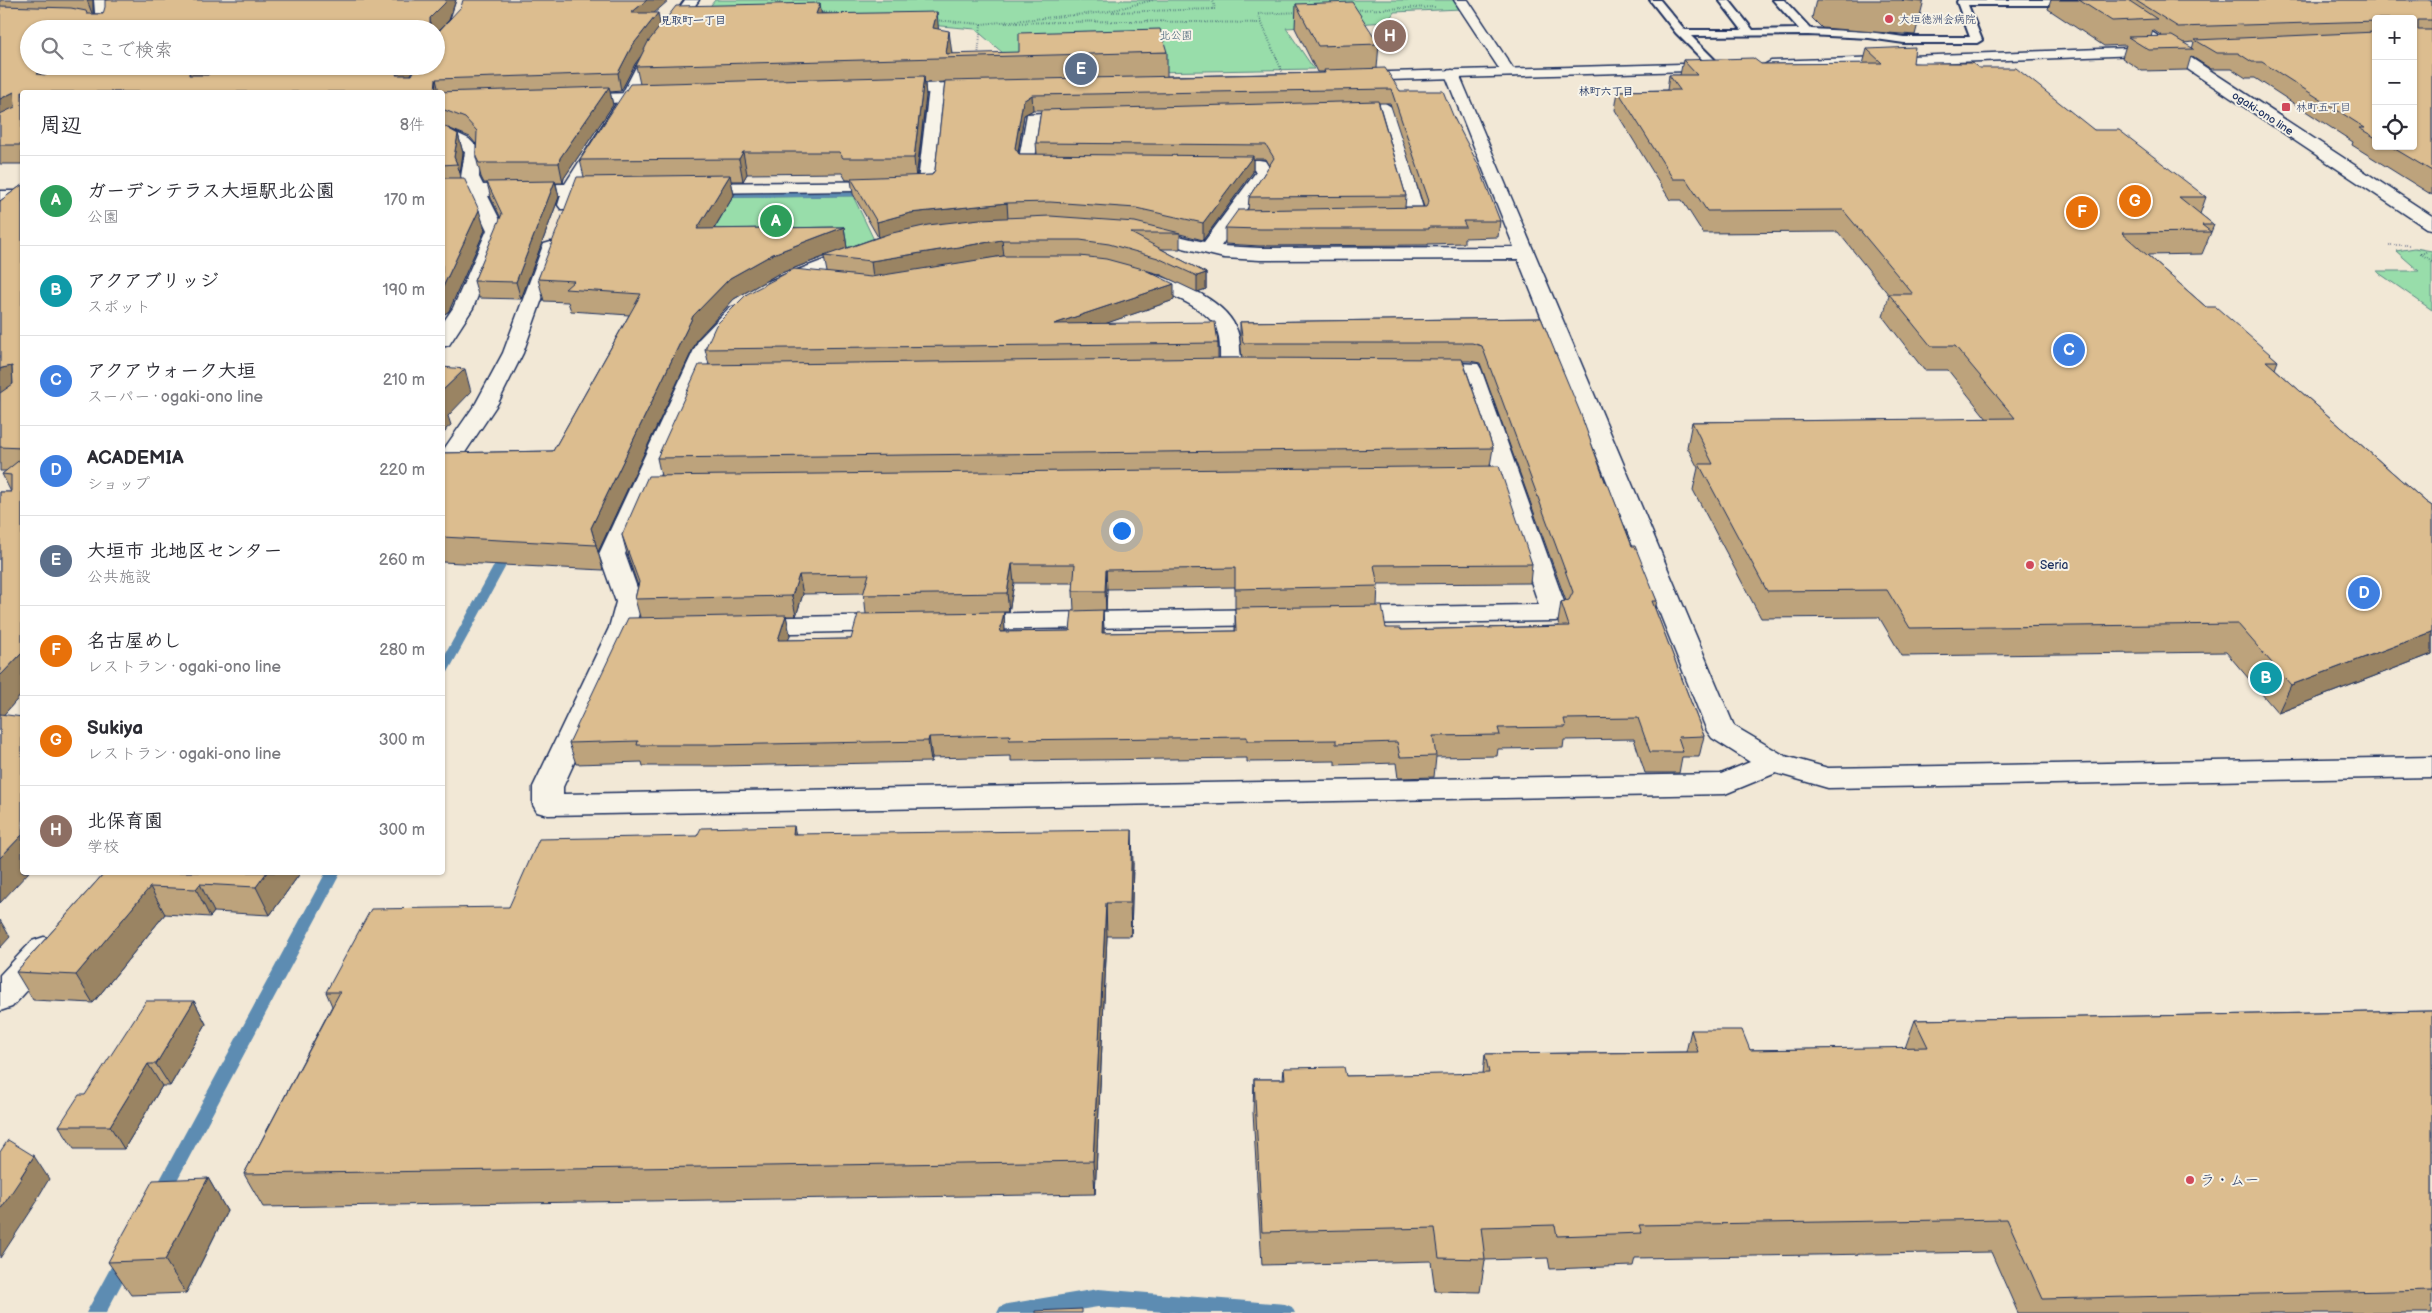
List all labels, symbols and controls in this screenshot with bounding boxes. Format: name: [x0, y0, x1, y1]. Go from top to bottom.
marker: 大垣徳洲会病院: [1883, 13, 1895, 25]
place label: 大垣徳洲会病院: [1899, 13, 1976, 26]
district label: 見取町一丁目: [660, 14, 726, 27]
map controls: [2372, 15, 2417, 150]
button: +: [2372, 15, 2417, 60]
pin: H: [1374, 17, 1406, 55]
search box: [20, 20, 445, 75]
park label: 北公園: [1160, 29, 1193, 42]
icon: search: [38, 34, 66, 62]
text: ここで検索: [78, 39, 173, 62]
pin: E: [1065, 50, 1097, 88]
button: −: [2372, 60, 2417, 105]
district label: 林町六丁目: [1579, 85, 1634, 98]
street label: ogaki-ono line: [2230, 89, 2296, 138]
marker: 林町五丁目: [2280, 101, 2292, 113]
place label: 林町五丁目: [2296, 101, 2351, 114]
button: locate: [2372, 105, 2417, 150]
text: 周辺: [40, 113, 82, 138]
text: 8件: [400, 116, 425, 135]
text: ガーデンテラス大垣駅北公園: [87, 180, 335, 203]
pin: G: [2119, 182, 2151, 220]
text: A: [51, 191, 61, 210]
text: 170 m: [384, 191, 425, 210]
pin: F: [2066, 193, 2098, 231]
pin: A: [760, 202, 792, 240]
text: 公園: [87, 208, 119, 227]
text: アクアブリッジ: [87, 270, 219, 293]
text: B: [50, 281, 62, 300]
text: 190 m: [383, 281, 425, 300]
text: スポット: [87, 298, 151, 317]
pin: C: [2053, 331, 2085, 369]
text: アクアウォーク大垣: [87, 360, 256, 383]
text: C: [50, 371, 62, 390]
text: 210 m: [383, 371, 425, 390]
text: スーパー · ogaki-ono line: [87, 388, 263, 407]
text: ACADEMIA: [87, 447, 184, 470]
text: D: [50, 461, 62, 480]
text: 220 m: [379, 461, 425, 480]
text: ショップ: [87, 475, 150, 494]
your location: [1109, 518, 1135, 544]
text: 大垣市 北地区センター: [87, 540, 282, 563]
text: E: [51, 551, 61, 570]
text: 260 m: [379, 551, 425, 570]
place label: Seria: [2040, 558, 2069, 573]
marker: Seria: [2024, 559, 2036, 571]
text: 公共施設: [87, 568, 151, 587]
pin: D: [2348, 574, 2380, 612]
text: 名古屋めし: [87, 630, 182, 653]
text: F: [51, 641, 61, 660]
text: 280 m: [379, 641, 425, 660]
text: レストラン · ogaki-ono line: [87, 658, 281, 677]
pin: B: [2250, 659, 2282, 697]
text: Sukiya: [87, 717, 143, 740]
text: G: [50, 731, 62, 750]
text: 300 m: [379, 731, 425, 750]
text: レストラン · ogaki-ono line: [87, 745, 281, 764]
text: 北保育園: [87, 810, 163, 833]
text: H: [50, 821, 62, 840]
text: 300 m: [379, 821, 425, 840]
text: 学校: [87, 838, 119, 857]
place label: ラ・ムー: [2200, 1171, 2259, 1190]
marker: ラ・ムー: [2184, 1174, 2196, 1186]

